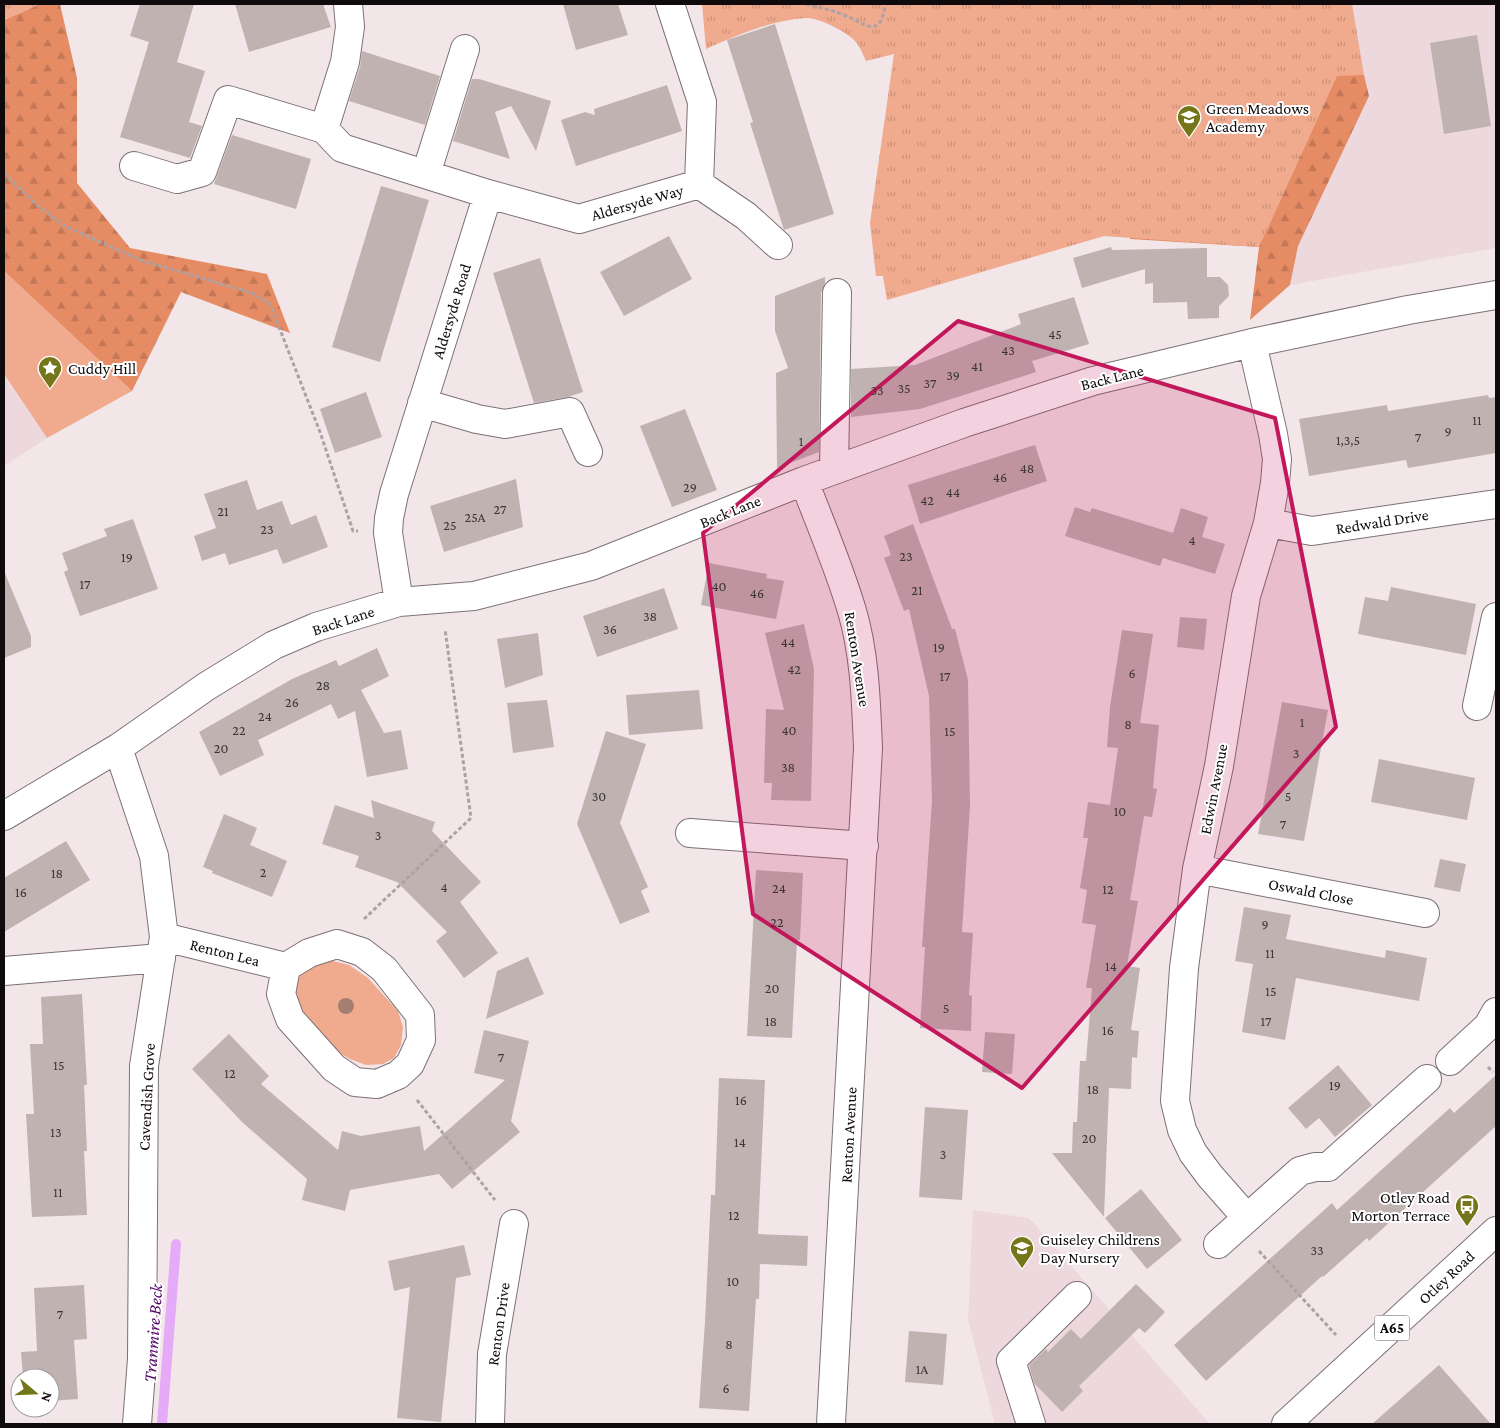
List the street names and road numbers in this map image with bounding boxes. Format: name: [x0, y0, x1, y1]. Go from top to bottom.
street label: Aldersyde Way: [589, 181, 686, 225]
street label: Aldersyde Road: [429, 261, 475, 361]
street label: Back Lane: [1079, 361, 1145, 394]
street label: Back Lane: [697, 492, 763, 531]
street label: Redwald Drive: [1335, 506, 1430, 537]
street label: Back Lane: [310, 602, 376, 639]
street label: Renton Avenue: [842, 610, 873, 708]
street label: Edwin Avenue: [1196, 742, 1231, 836]
street label: Oswald Close: [1267, 875, 1355, 908]
street label: Renton Lea: [188, 936, 262, 970]
street label: Cavendish Grove: [135, 1043, 158, 1151]
street label: Renton Avenue: [837, 1087, 860, 1183]
street label: Otley Road: [1415, 1247, 1479, 1308]
street label: Renton Drive: [484, 1281, 513, 1367]
road number: A65: [1374, 1316, 1410, 1340]

